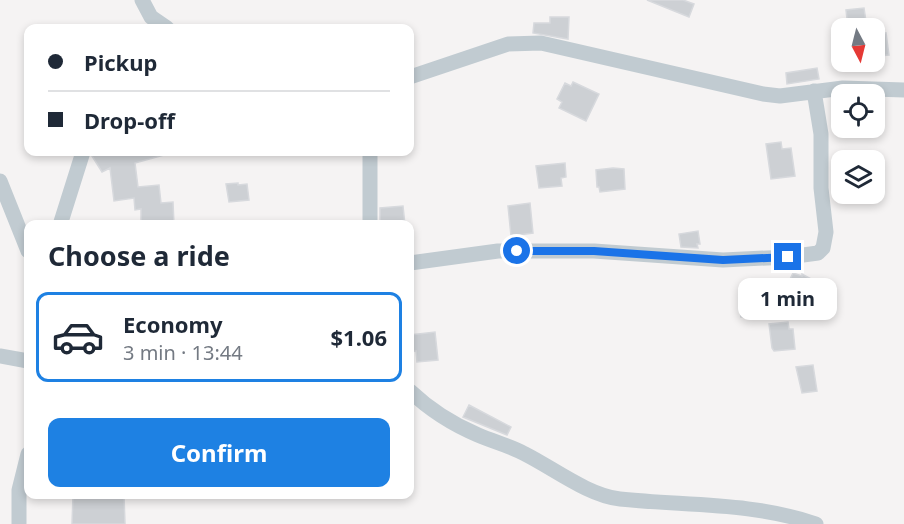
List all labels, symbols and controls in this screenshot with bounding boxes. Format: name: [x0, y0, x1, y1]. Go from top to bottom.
north arrow: [831, 18, 885, 72]
map controls: [831, 18, 885, 204]
text: Pickup: [84, 47, 157, 77]
button: locate: [831, 84, 885, 138]
text: Drop-off: [84, 105, 175, 135]
button: layers: [831, 150, 885, 204]
text: Choose a ride: [48, 237, 230, 274]
route start: [503, 237, 530, 264]
route end: [774, 243, 801, 270]
callout: 1 min: [738, 278, 838, 320]
text: 1 min: [760, 285, 815, 312]
text: Economy: [123, 309, 222, 339]
icon: car: [51, 310, 105, 364]
text: $1.06: [330, 322, 387, 352]
text: 3 min · 13:44: [123, 339, 243, 366]
button: Confirm: [48, 418, 390, 487]

